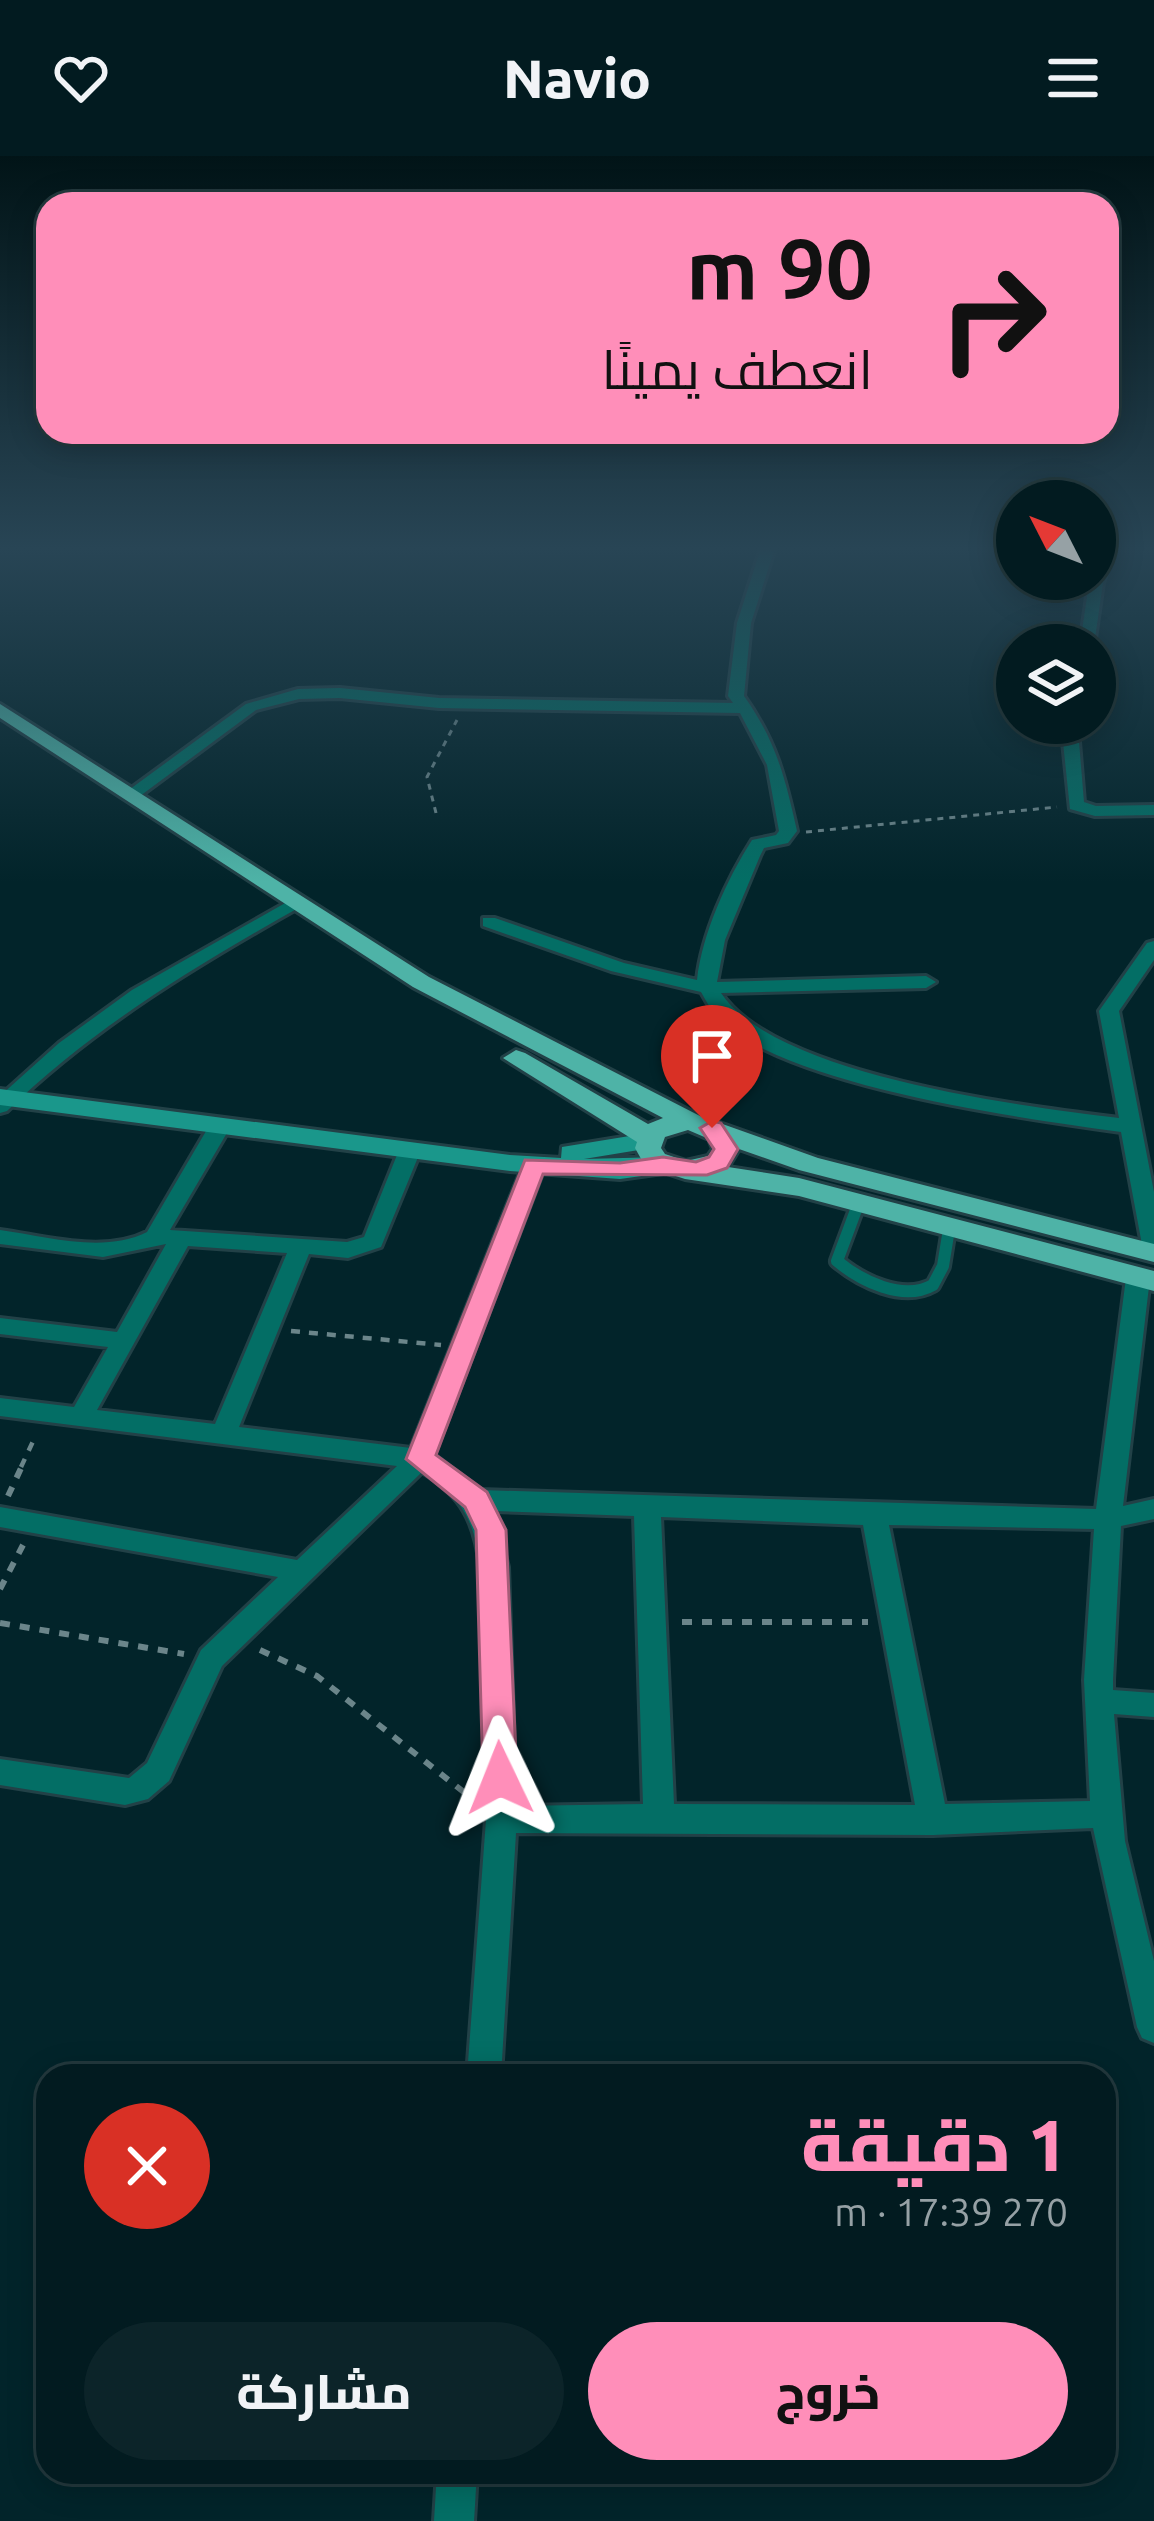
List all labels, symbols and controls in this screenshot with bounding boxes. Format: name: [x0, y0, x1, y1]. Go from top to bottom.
icon: heart: [48, 45, 114, 111]
icon: menu: [1040, 45, 1106, 111]
text: Navio: [503, 48, 651, 108]
text: 90 m: [686, 221, 873, 315]
icon: right: [915, 240, 1071, 396]
text: انعطف يمينًا: [601, 339, 873, 399]
north arrow: [996, 480, 1116, 600]
map controls: [996, 480, 1116, 744]
button: layers: [996, 624, 1116, 744]
pin: [661, 1005, 763, 1128]
icon: arrive: [679, 1023, 745, 1089]
position arrow: [437, 1715, 563, 1841]
button: close: [84, 2103, 210, 2229]
text: 1 دقيقة: [801, 2104, 1068, 2185]
text: 270 m · 17:39: [834, 2190, 1068, 2233]
button: مشاركة: [84, 2322, 564, 2460]
button: خروج: [588, 2322, 1068, 2460]

